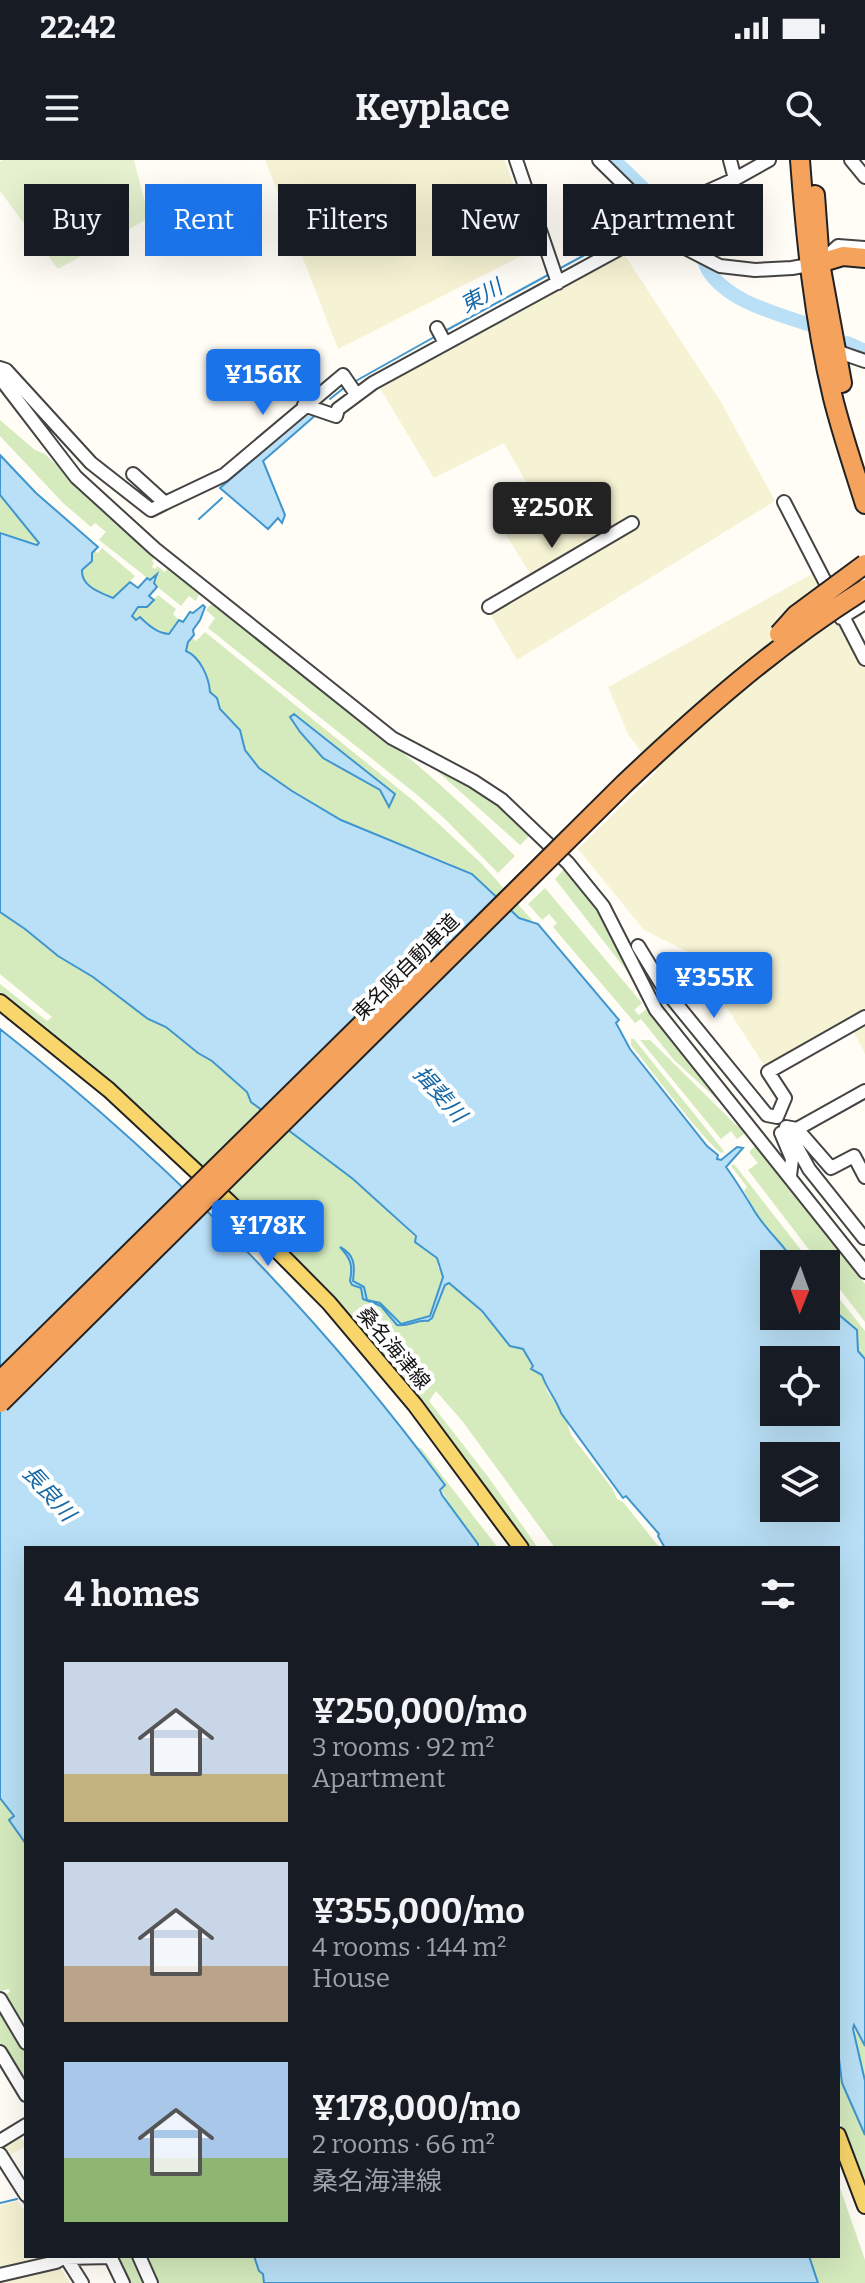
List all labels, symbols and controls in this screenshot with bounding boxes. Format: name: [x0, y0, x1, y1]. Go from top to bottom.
text: 22:42: [40, 10, 116, 46]
icon: menu: [40, 86, 84, 130]
text: Keyplace: [355, 86, 510, 130]
icon: search: [781, 86, 825, 130]
chip: Buy: [24, 184, 129, 256]
chip: Rent: [145, 184, 262, 256]
chip: Filters: [278, 184, 416, 256]
chip: New: [432, 184, 547, 256]
chip: Apartment: [563, 184, 763, 256]
water label: 東川: [455, 273, 509, 318]
pin: ¥156K: [207, 349, 319, 417]
text: ¥156K: [224, 359, 302, 390]
pin: ¥250K: [496, 482, 608, 550]
text: ¥250K: [511, 492, 593, 523]
street label: 東名阪自動車道: [348, 909, 464, 1025]
pin: ¥355K: [658, 952, 770, 1020]
text: ¥355K: [674, 962, 754, 993]
water label: 揖斐川: [408, 1060, 473, 1129]
pin: ¥178K: [212, 1200, 324, 1268]
text: ¥178K: [230, 1210, 306, 1241]
north arrow: [760, 1250, 840, 1330]
map controls: [760, 1250, 840, 1522]
street label: 桑名海津線: [353, 1302, 435, 1394]
button: locate: [760, 1346, 840, 1426]
button: layers: [760, 1442, 840, 1522]
water label: 長良川: [17, 1459, 82, 1528]
icon: filters: [756, 1572, 800, 1616]
text: 4 homes: [64, 1574, 200, 1615]
text: ¥250,000/mo: [312, 1691, 527, 1732]
icon: home: [128, 1694, 224, 1790]
text: 3 rooms · 92 m²: [312, 1732, 495, 1763]
text: Apartment: [312, 1763, 445, 1794]
text: ¥355,000/mo: [312, 1891, 525, 1932]
icon: home: [128, 1894, 224, 1990]
text: 4 rooms · 144 m²: [312, 1932, 507, 1963]
text: House: [312, 1963, 390, 1994]
text: ¥178,000/mo: [312, 2088, 521, 2129]
icon: home: [128, 2094, 224, 2190]
text: 2 rooms · 66 m²: [312, 2129, 495, 2160]
text: 桑名海津線: [312, 2166, 442, 2197]

